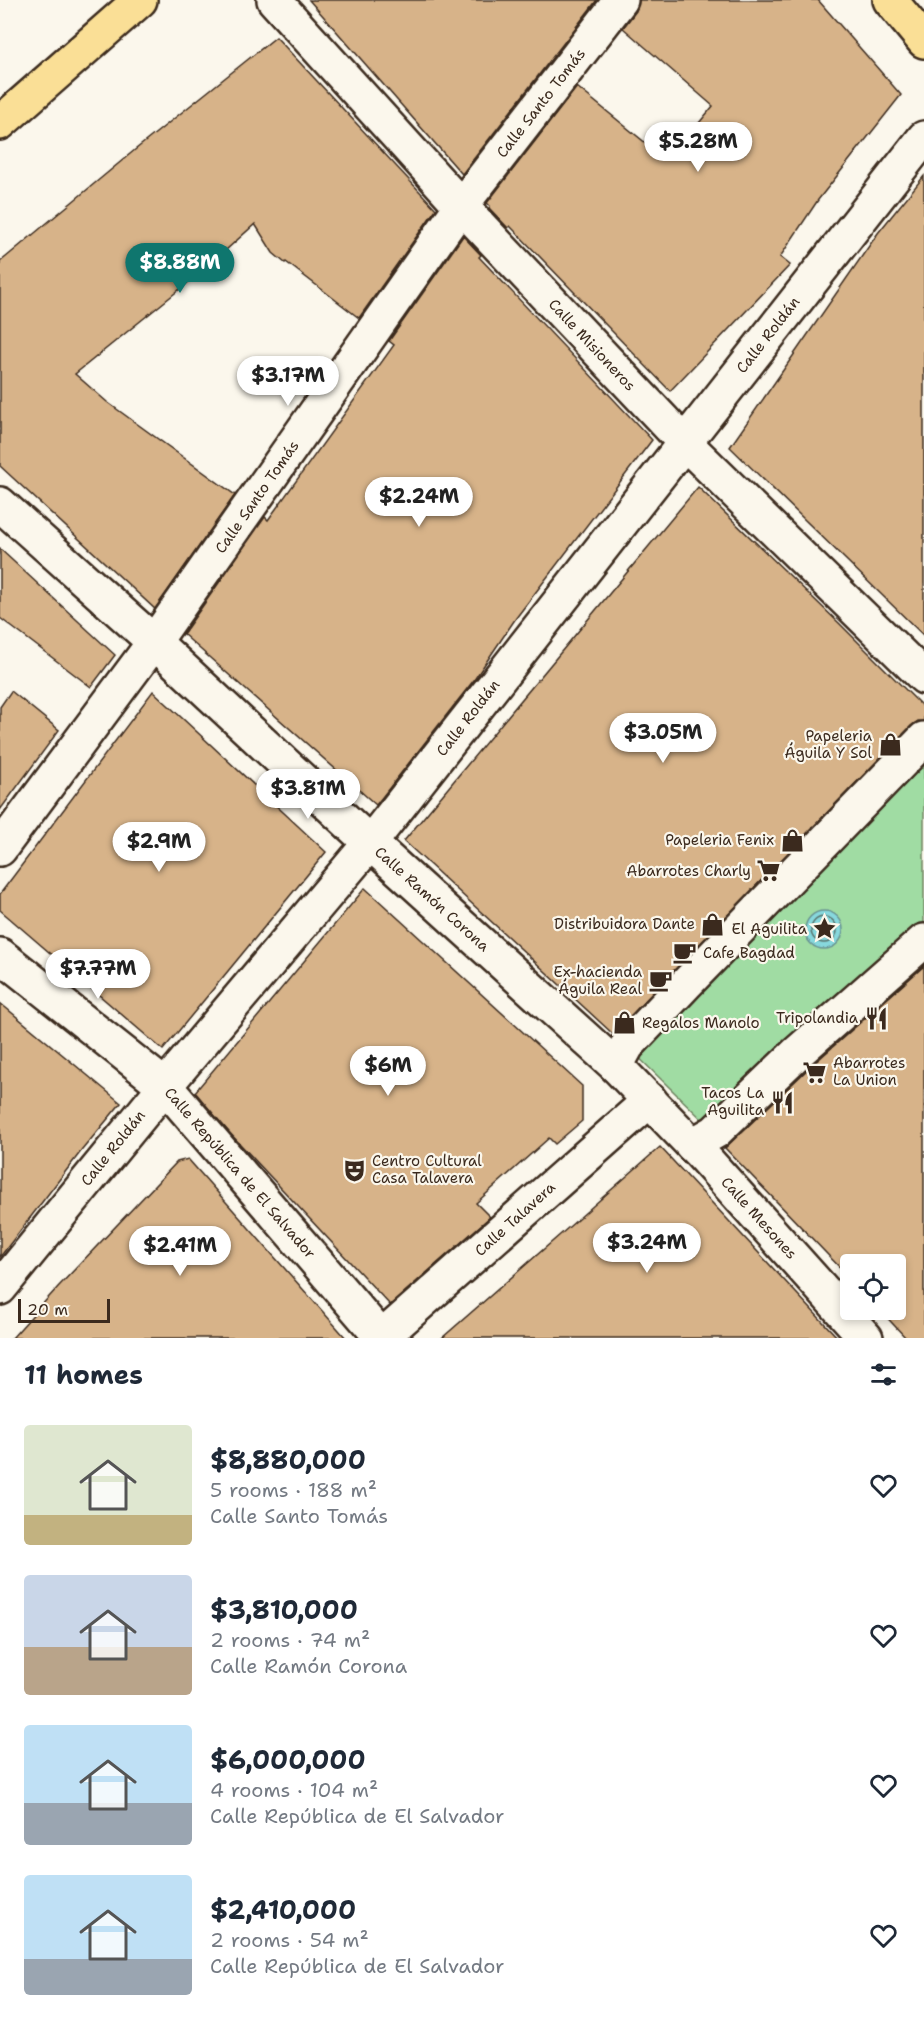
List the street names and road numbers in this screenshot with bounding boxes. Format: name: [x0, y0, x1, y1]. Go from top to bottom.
street label: Calle Santo Tomás: [492, 44, 590, 162]
street label: Calle Roldán: [732, 293, 804, 377]
street label: Calle Misioneros: [544, 295, 640, 395]
street label: Calle Santo Tomás: [210, 437, 304, 557]
street label: Calle Roldán: [432, 676, 504, 760]
street label: Calle Ramón Corona: [370, 842, 494, 956]
street label: Calle República de El Salvador: [160, 1083, 320, 1263]
street label: Calle Roldán: [76, 1106, 150, 1190]
street label: Calle Mesones: [717, 1173, 801, 1263]
street label: Calle Talavera: [470, 1177, 560, 1261]

